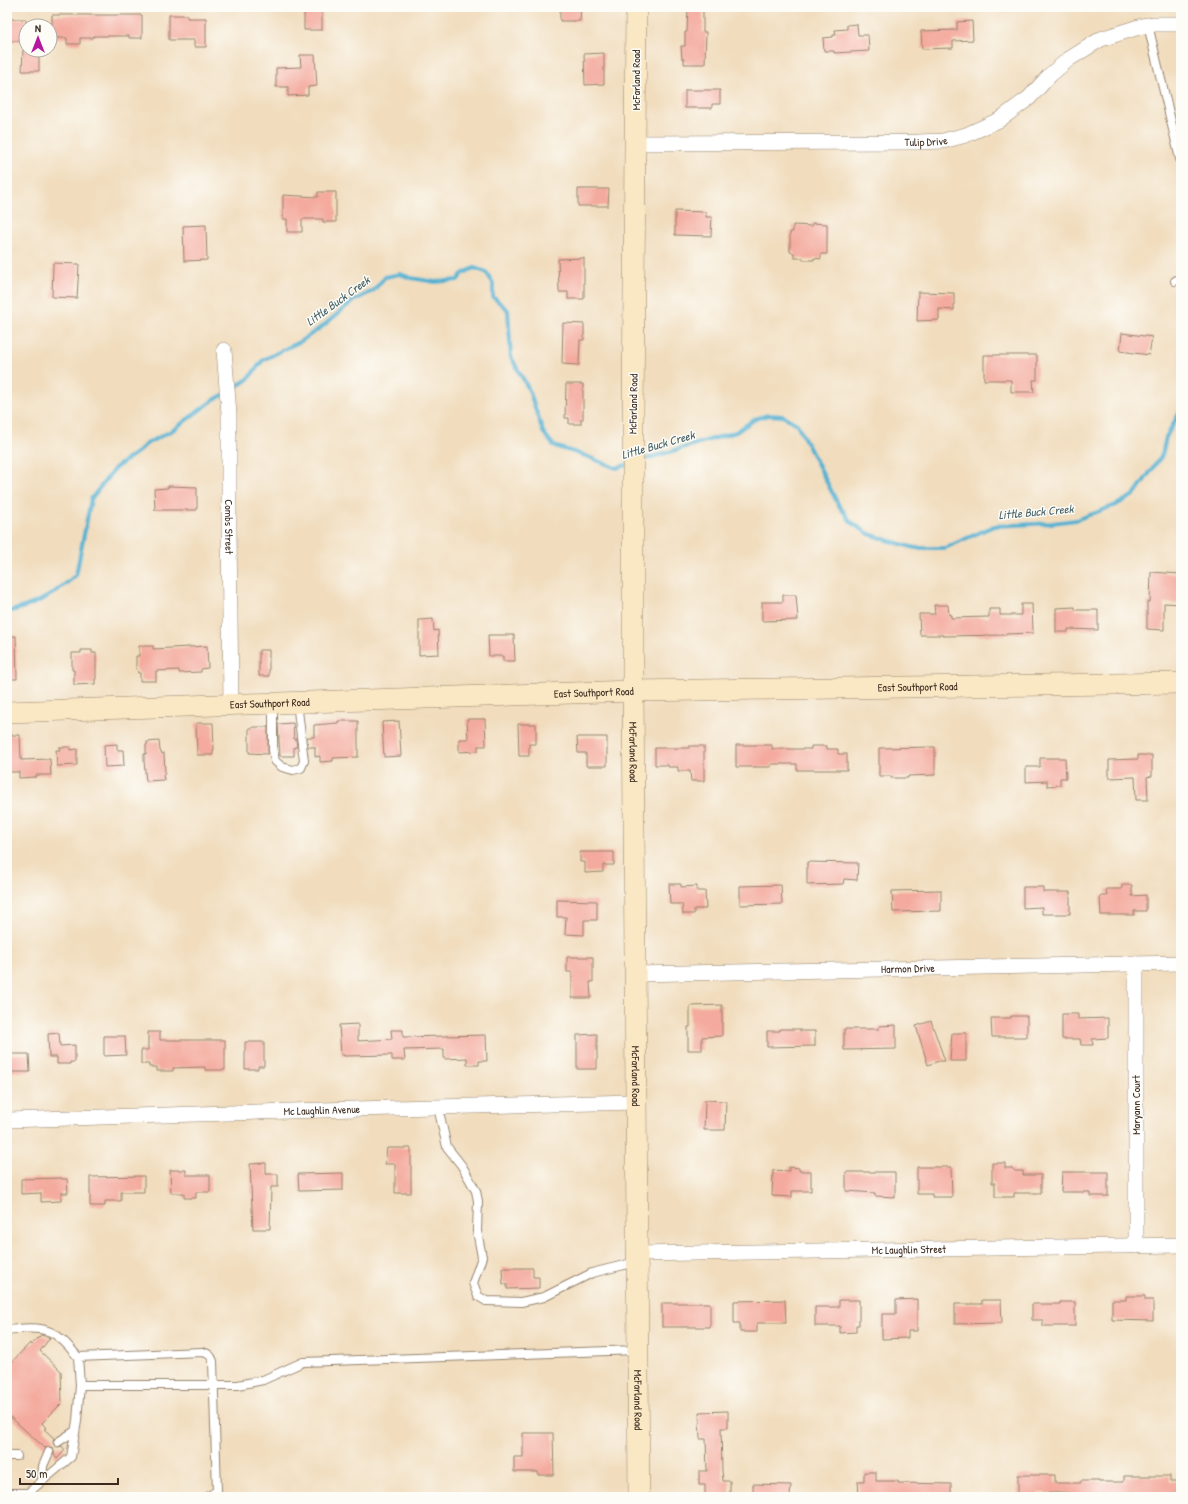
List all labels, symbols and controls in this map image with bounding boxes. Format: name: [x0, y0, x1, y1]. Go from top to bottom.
north arrow: [18, 18, 58, 58]
text: N: [35, 21, 41, 35]
street label: McFarland Road: [629, 49, 643, 110]
street label: Tulip Drive: [904, 133, 950, 149]
water label: Little Buck Creek: [302, 271, 374, 330]
street label: McFarland Road: [625, 373, 641, 434]
water label: Little Buck Creek: [619, 426, 697, 463]
street label: Combs Street: [222, 499, 236, 555]
water label: Little Buck Creek: [998, 500, 1075, 523]
street label: East Southport Road: [878, 679, 958, 694]
street label: East Southport Road: [554, 684, 635, 701]
street label: East Southport Road: [230, 695, 311, 712]
street label: McFarland Road: [626, 722, 641, 783]
street label: Harmon Drive: [881, 961, 936, 976]
street label: McFarland Road: [629, 1046, 643, 1107]
street label: Maryann Court: [1129, 1075, 1143, 1135]
street label: Mc Laughlin Avenue: [283, 1102, 361, 1118]
street label: Mc Laughlin Street: [872, 1242, 946, 1257]
street label: McFarland Road: [631, 1370, 646, 1431]
scale bar: [20, 1460, 118, 1486]
text: 50 m: [26, 1465, 47, 1482]

